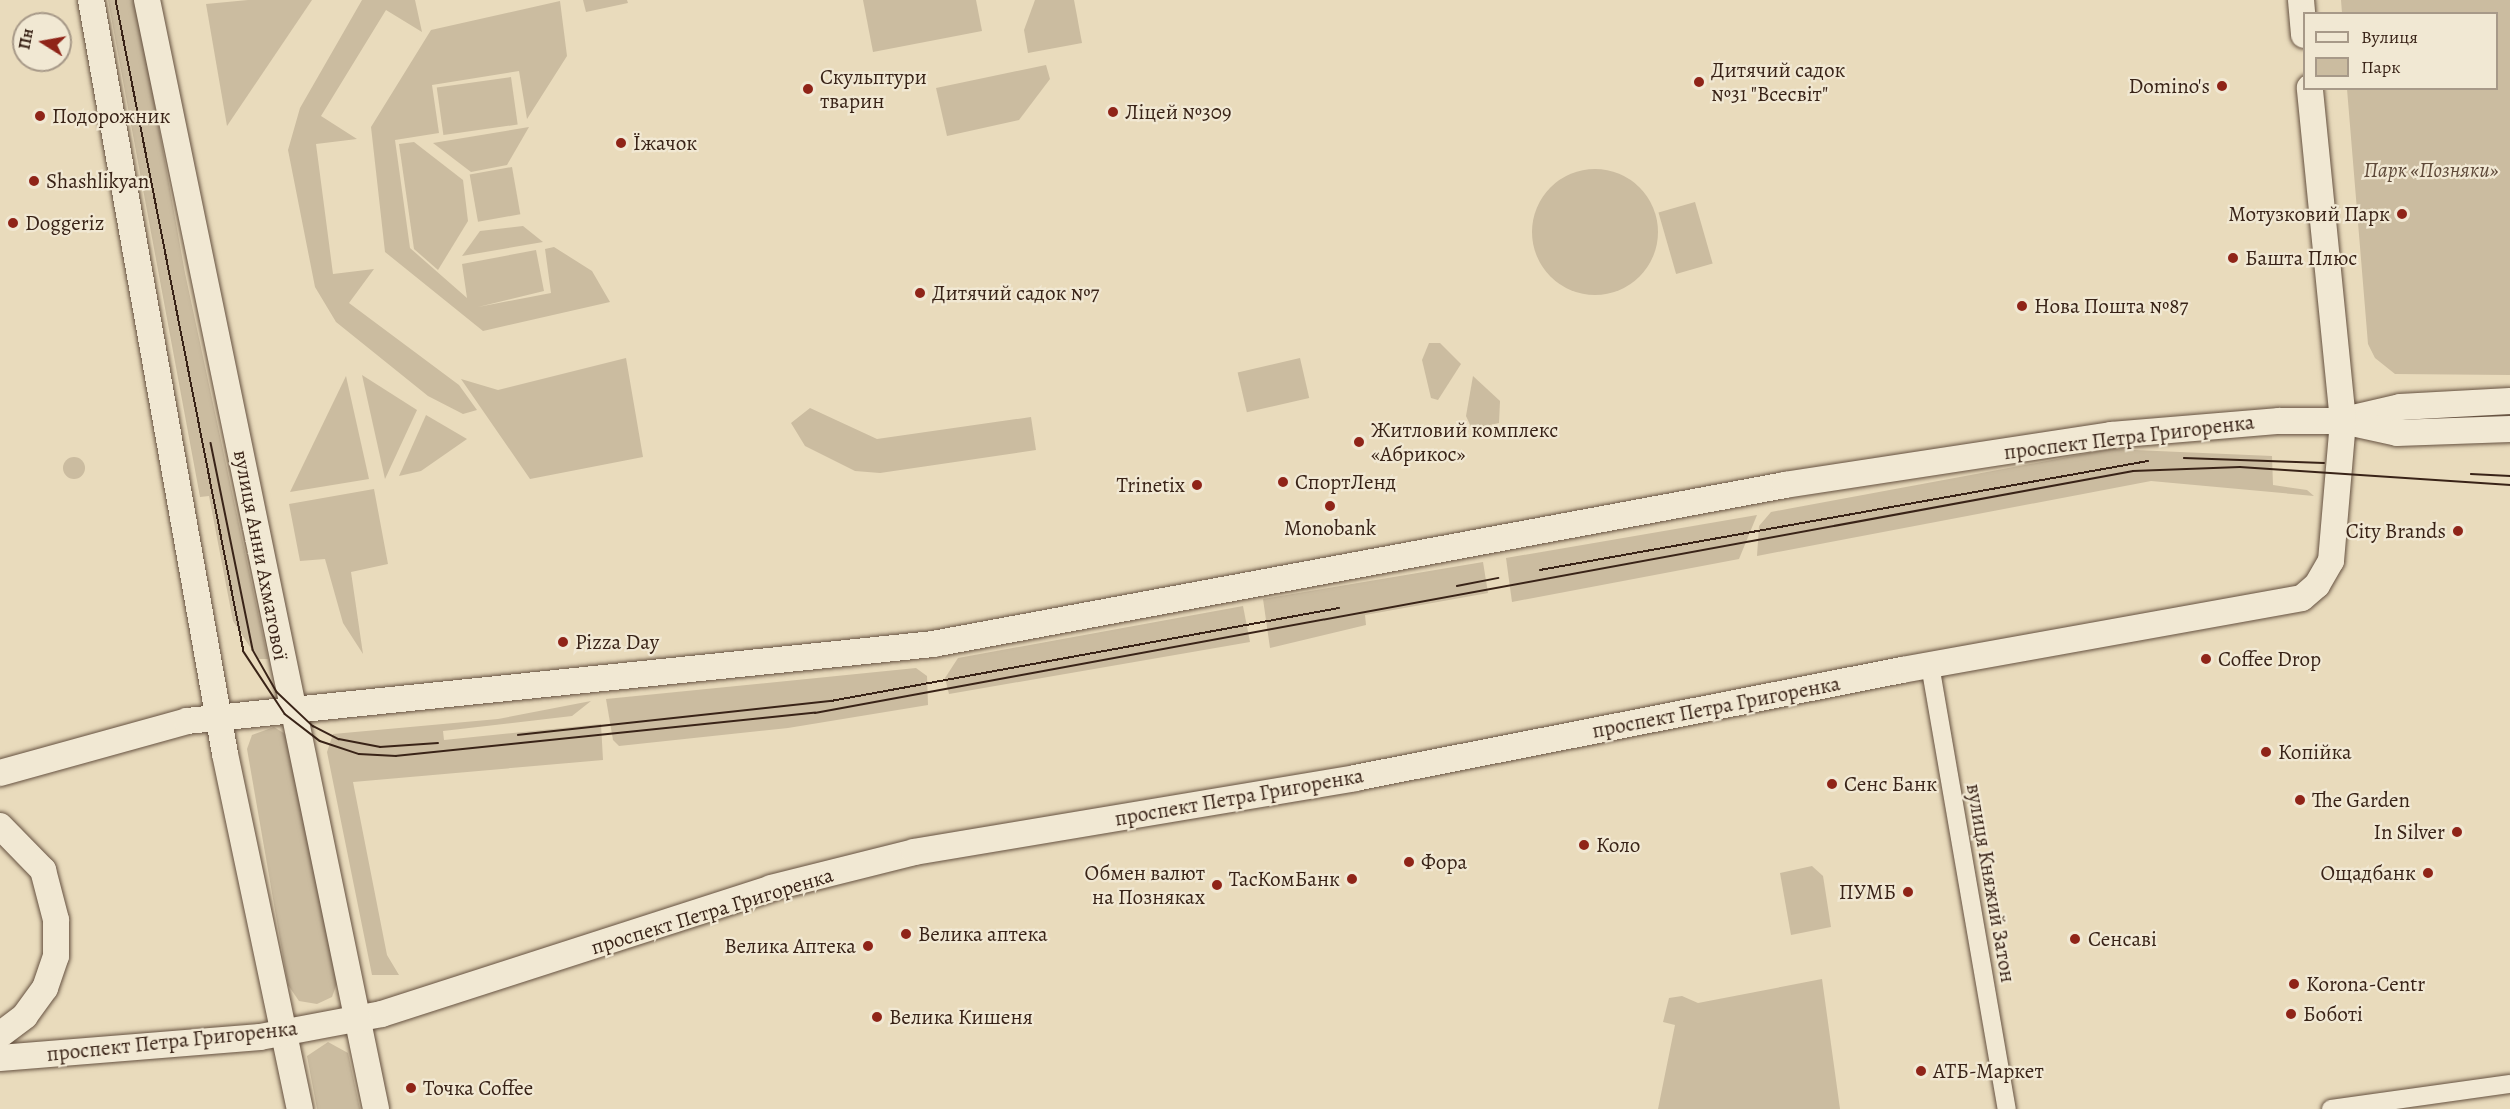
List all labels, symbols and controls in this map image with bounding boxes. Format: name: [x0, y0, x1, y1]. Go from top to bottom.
north arrow: [12, 12, 72, 72]
legend: [2303, 12, 2498, 90]
text: Вулиця: [2361, 25, 2418, 49]
text: Пн: [13, 27, 39, 51]
text: Парк: [2361, 55, 2401, 79]
place label: Дитячий садок №31 "Всесвіт": [1711, 57, 1845, 107]
place label: Скульптури тварин: [820, 64, 927, 114]
place label: Domino's: [2129, 73, 2210, 99]
marker: Дитячий садок №31 "Всесвіт": [1692, 75, 1706, 89]
marker: Domino's: [2215, 79, 2229, 93]
marker: Скульптури тварин: [801, 82, 815, 96]
place label: Ліцей №309: [1125, 99, 1232, 125]
place label: Подорожник: [52, 103, 171, 129]
marker: Ліцей №309: [1106, 105, 1120, 119]
marker: Подорожник: [33, 109, 47, 123]
place label: Їжачок: [633, 130, 697, 156]
marker: Їжачок: [614, 136, 628, 150]
park label: Парк «Позняки»: [2364, 157, 2498, 183]
place label: Shashlikyan: [46, 168, 149, 194]
marker: Shashlikyan: [27, 174, 41, 188]
place label: Мотузковий Парк: [2228, 201, 2390, 227]
marker: Мотузковий Парк: [2395, 207, 2409, 221]
place label: Doggeriz: [25, 210, 104, 236]
marker: Doggeriz: [6, 216, 20, 230]
place label: Башта Плюс: [2245, 245, 2357, 271]
marker: Башта Плюс: [2226, 251, 2240, 265]
place label: Дитячий садок №7: [932, 280, 1099, 306]
marker: Дитячий садок №7: [913, 286, 927, 300]
place label: Нова Пошта №87: [2034, 293, 2188, 319]
marker: Нова Пошта №87: [2015, 299, 2029, 313]
street label: проспект Петра Григоренка: [2002, 409, 2256, 465]
place label: Житловий комплекс «Абрикос»: [1371, 417, 1558, 467]
marker: Житловий комплекс «Абрикос»: [1352, 435, 1366, 449]
street label: вулиця Анни Ахматової: [228, 448, 294, 662]
place label: СпортЛенд: [1295, 469, 1396, 495]
place label: Trinetix: [1116, 472, 1185, 498]
marker: СпортЛенд: [1276, 475, 1290, 489]
marker: Trinetix: [1190, 478, 1204, 492]
marker: Monobank: [1323, 499, 1337, 513]
place label: Monobank: [1284, 515, 1376, 541]
place label: City Brands: [2346, 518, 2446, 544]
marker: City Brands: [2451, 524, 2465, 538]
place label: Pizza Day: [575, 629, 659, 655]
marker: Pizza Day: [556, 635, 570, 649]
place label: Coffee Drop: [2218, 646, 2321, 672]
marker: Coffee Drop: [2199, 652, 2213, 666]
street label: проспект Петра Григоренка: [1590, 671, 1842, 743]
place label: Копійка: [2278, 739, 2352, 765]
marker: Копійка: [2259, 745, 2273, 759]
street label: проспект Петра Григоренка: [1113, 763, 1365, 831]
place label: Сенс Банк: [1844, 771, 1937, 797]
marker: Сенс Банк: [1825, 777, 1839, 791]
street label: вулиця Княжий Затон: [1961, 782, 2021, 984]
place label: The Garden: [2312, 787, 2410, 813]
marker: The Garden: [2293, 793, 2307, 807]
place label: In Silver: [2374, 819, 2445, 845]
marker: In Silver: [2450, 825, 2464, 839]
place label: Коло: [1596, 832, 1640, 858]
marker: Коло: [1577, 838, 1591, 852]
place label: Фора: [1421, 849, 1467, 875]
marker: Фора: [1402, 855, 1416, 869]
place label: Обмен валют на Позняках: [1085, 860, 1205, 910]
place label: Ощадбанк: [2320, 860, 2416, 886]
street label: проспект Петра Григоренка: [588, 862, 836, 960]
place label: ТасКомБанк: [1229, 866, 1340, 892]
marker: Ощадбанк: [2421, 866, 2435, 880]
marker: ТасКомБанк: [1345, 872, 1359, 886]
marker: Обмен валют на Позняках: [1210, 878, 1224, 892]
place label: ПУМБ: [1839, 879, 1896, 905]
marker: ПУМБ: [1901, 885, 1915, 899]
place label: Велика аптека: [918, 921, 1048, 947]
place label: Сенсаві: [2088, 926, 2157, 952]
marker: Велика аптека: [899, 927, 913, 941]
marker: Сенсаві: [2066, 930, 2084, 948]
place label: Велика Аптека: [724, 933, 856, 959]
marker: Велика Аптека: [861, 939, 875, 953]
place label: Korona-Centr: [2306, 971, 2425, 997]
marker: Korona-Centr: [2287, 977, 2301, 991]
place label: Боботі: [2303, 1001, 2363, 1027]
place label: Велика Кишеня: [889, 1004, 1033, 1030]
marker: Боботі: [2284, 1007, 2298, 1021]
marker: Велика Кишеня: [870, 1010, 884, 1024]
street label: проспект Петра Григоренка: [45, 1015, 299, 1067]
place label: АТБ-Маркет: [1933, 1058, 2044, 1084]
marker: АТБ-Маркет: [1914, 1064, 1928, 1078]
place label: Точка Coffee: [423, 1075, 533, 1101]
marker: Точка Coffee: [404, 1081, 418, 1095]

